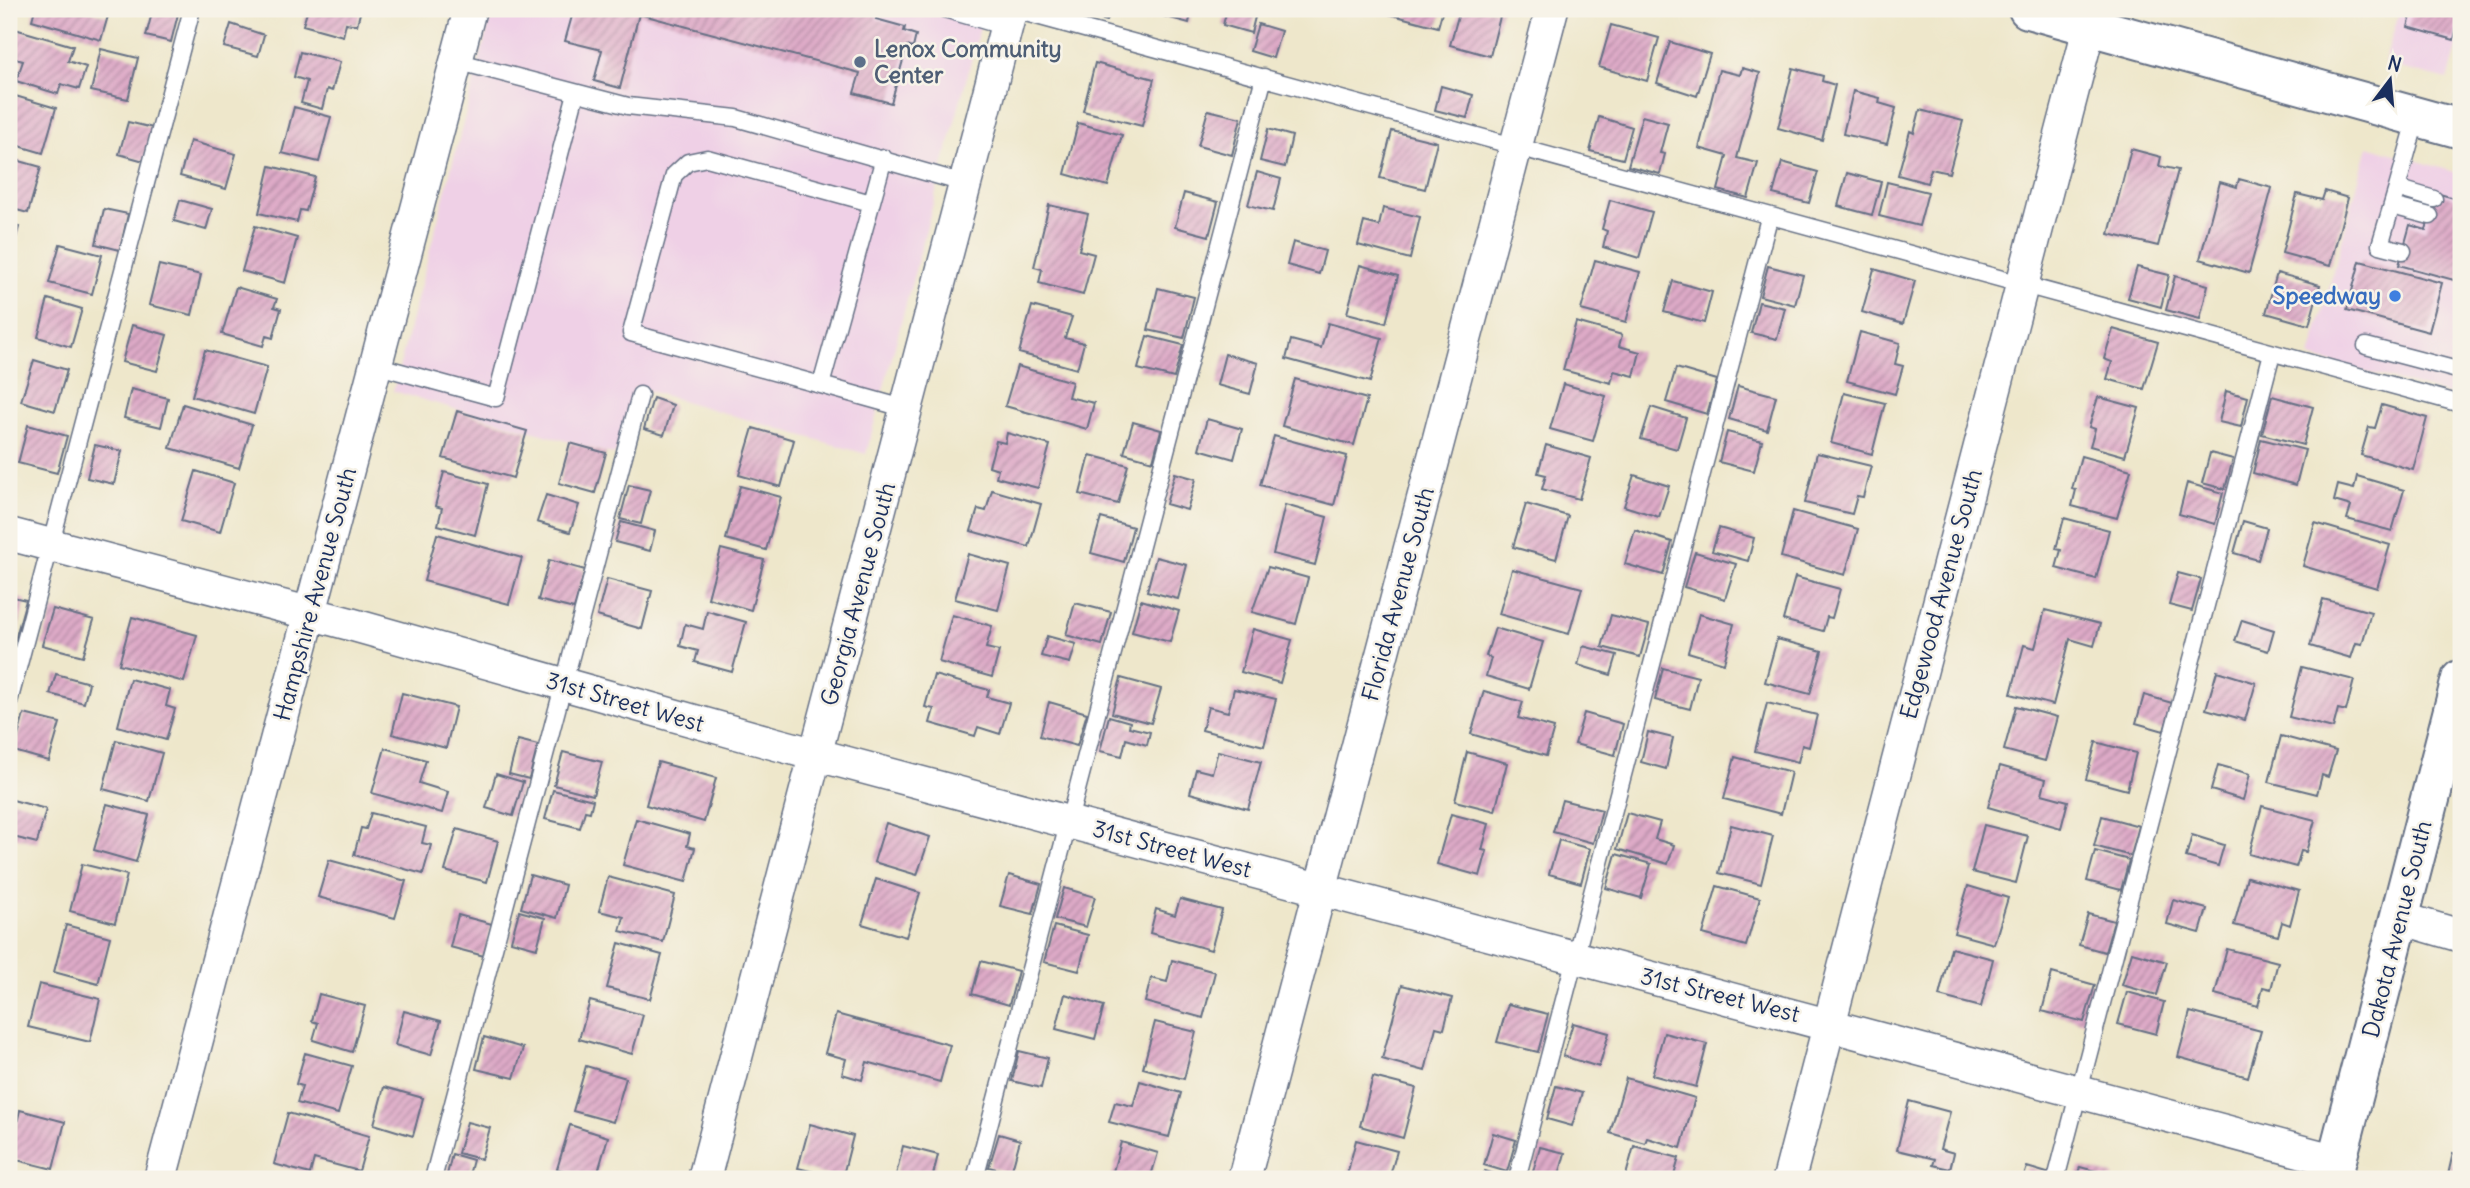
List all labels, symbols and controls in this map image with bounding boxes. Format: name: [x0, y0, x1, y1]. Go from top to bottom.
place label: Lenox Community Center: [874, 34, 1062, 89]
north arrow: [2354, 46, 2424, 116]
text: N: [2385, 50, 2404, 77]
marker: Lenox Community Center: [852, 54, 868, 70]
place label: Speedway: [2273, 281, 2381, 310]
marker: Speedway: [2387, 288, 2403, 304]
street label: Hampshire Avenue South: [267, 464, 362, 724]
street label: Edgewood Avenue South: [1893, 466, 1988, 722]
street label: Georgia Avenue South: [814, 479, 901, 709]
street label: Florida Avenue South: [1355, 484, 1440, 704]
street label: 31st Street West: [543, 665, 708, 738]
street label: 31st Street West: [1090, 813, 1255, 884]
street label: Dakota Avenue South: [2355, 817, 2438, 1041]
street label: 31st Street West: [1637, 961, 1803, 1028]

